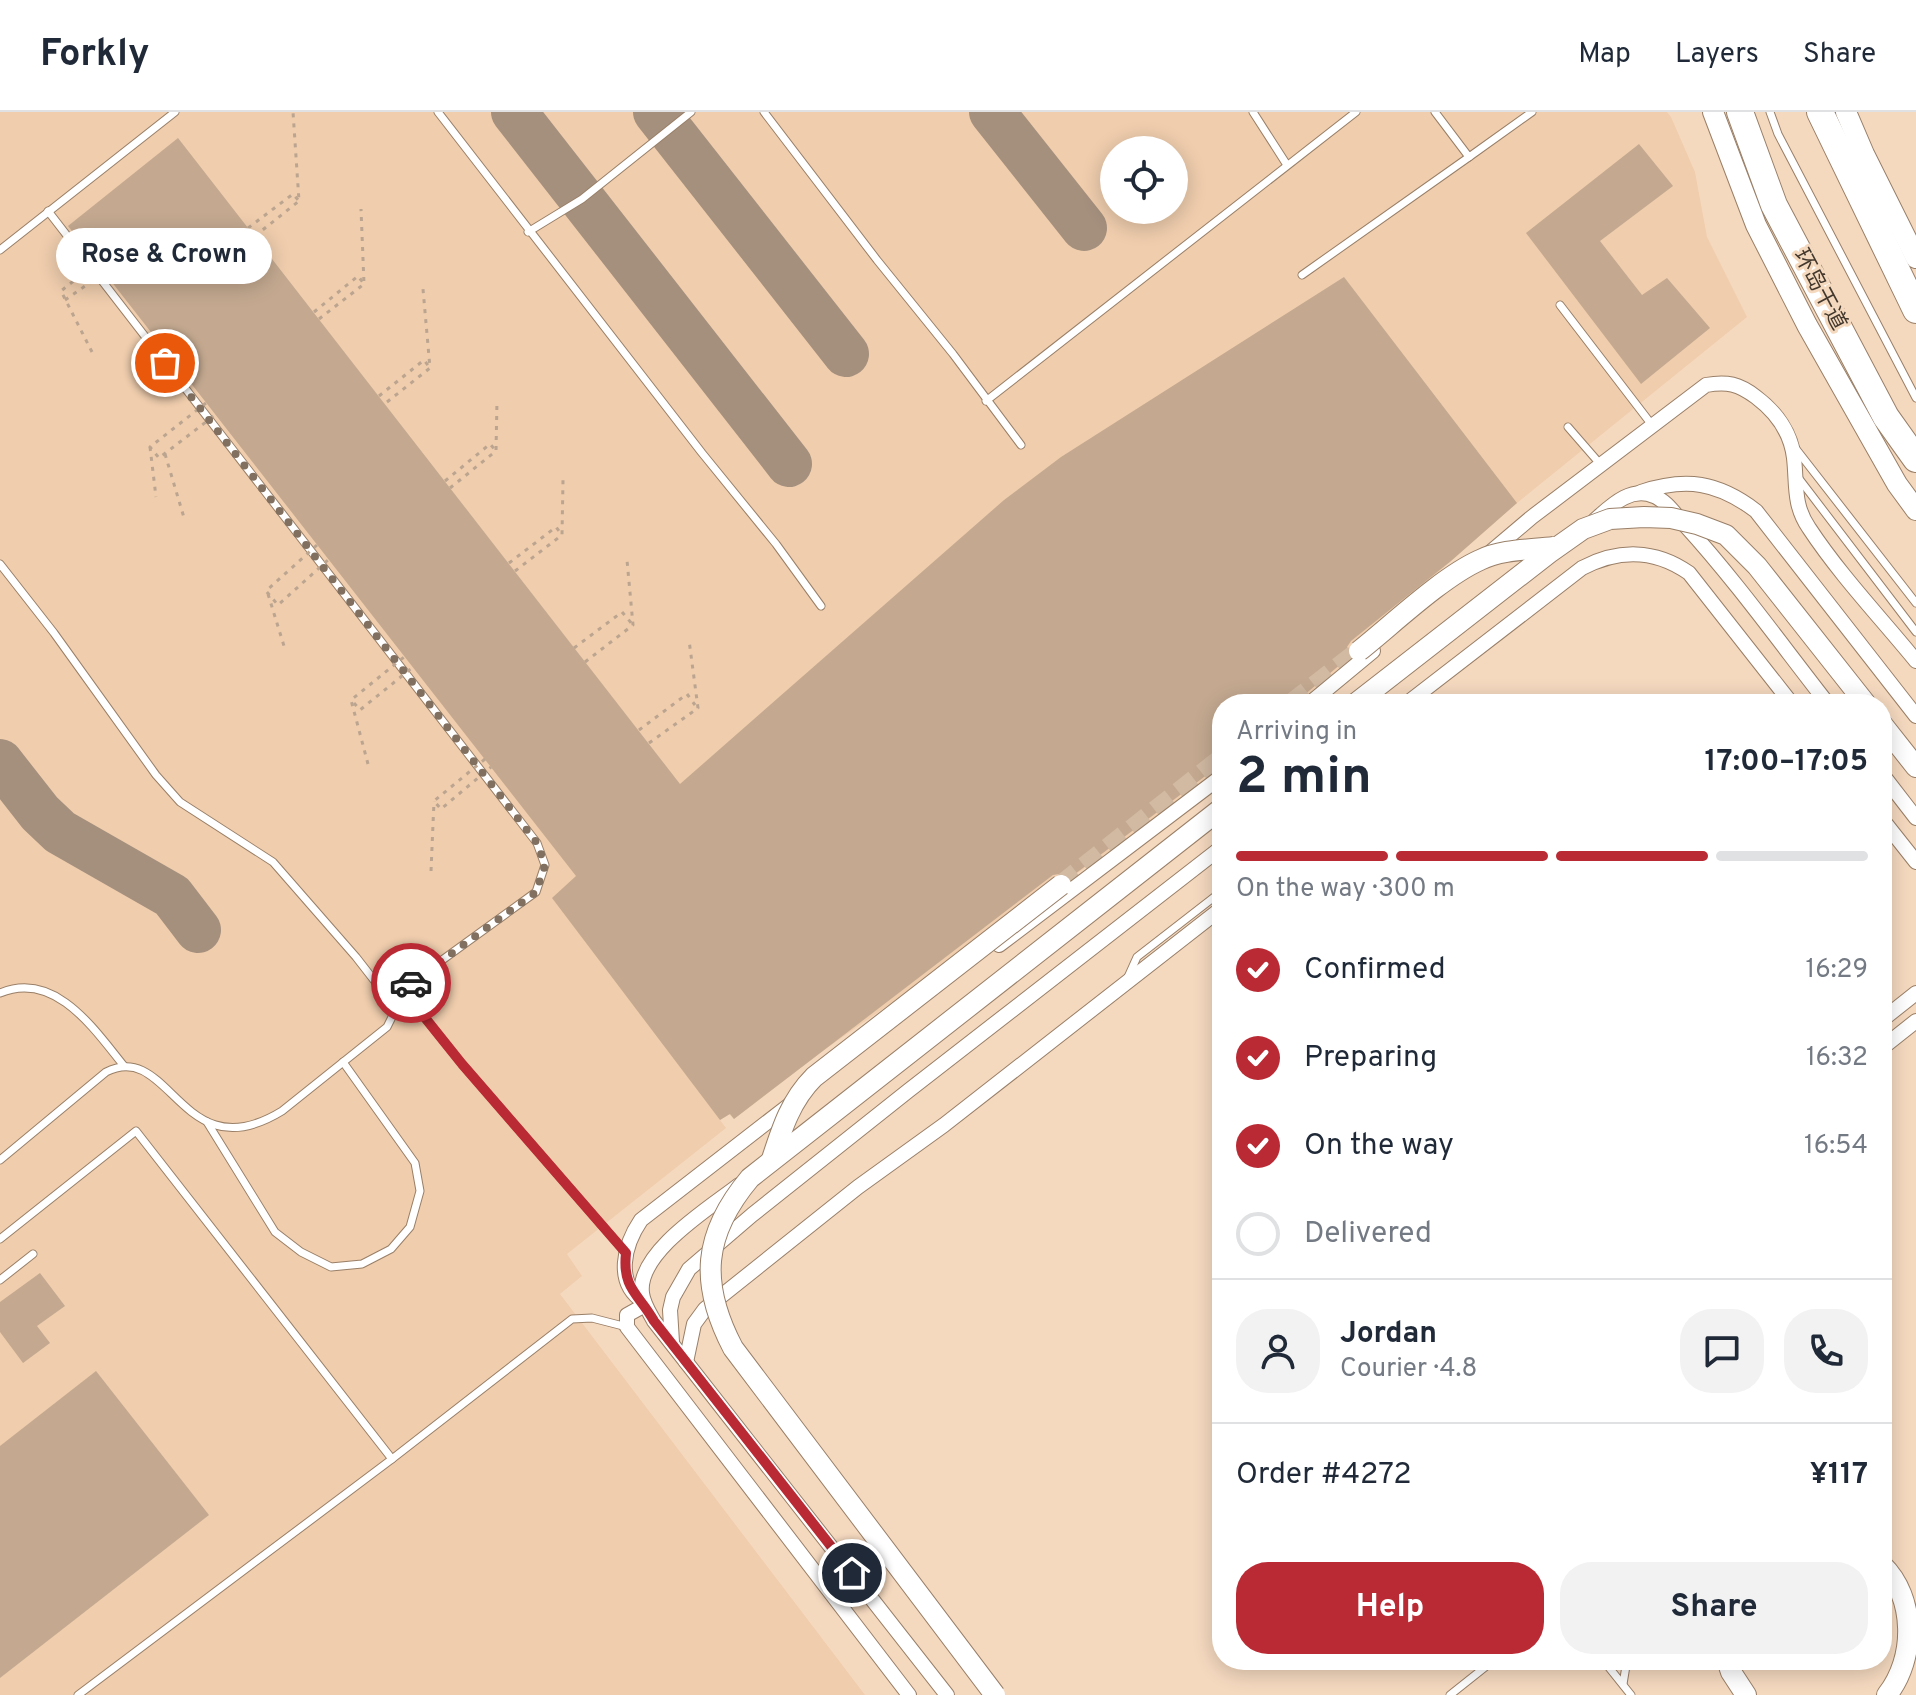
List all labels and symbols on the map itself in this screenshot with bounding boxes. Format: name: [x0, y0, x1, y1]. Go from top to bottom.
callout: Rose & Crown: [57, 227, 273, 283]
street label: 环岛干道: [1786, 245, 1852, 335]
pin: [131, 329, 199, 397]
courier: [371, 943, 451, 1023]
pin: [818, 1539, 886, 1607]

